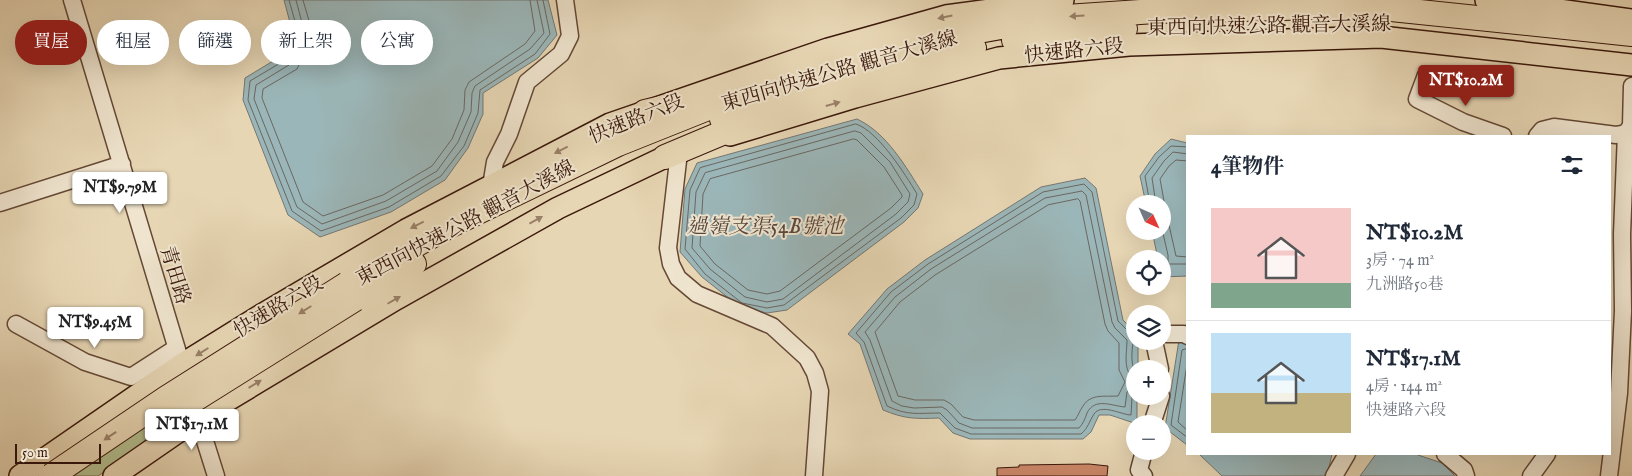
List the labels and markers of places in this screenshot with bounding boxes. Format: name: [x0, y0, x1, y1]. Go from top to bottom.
pin: NT$10.2M: [1414, 64, 1518, 107]
pin: NT$9.79M: [68, 172, 172, 214]
pin: NT$9.45M: [43, 306, 147, 349]
pin: NT$17.1M: [140, 408, 244, 451]

